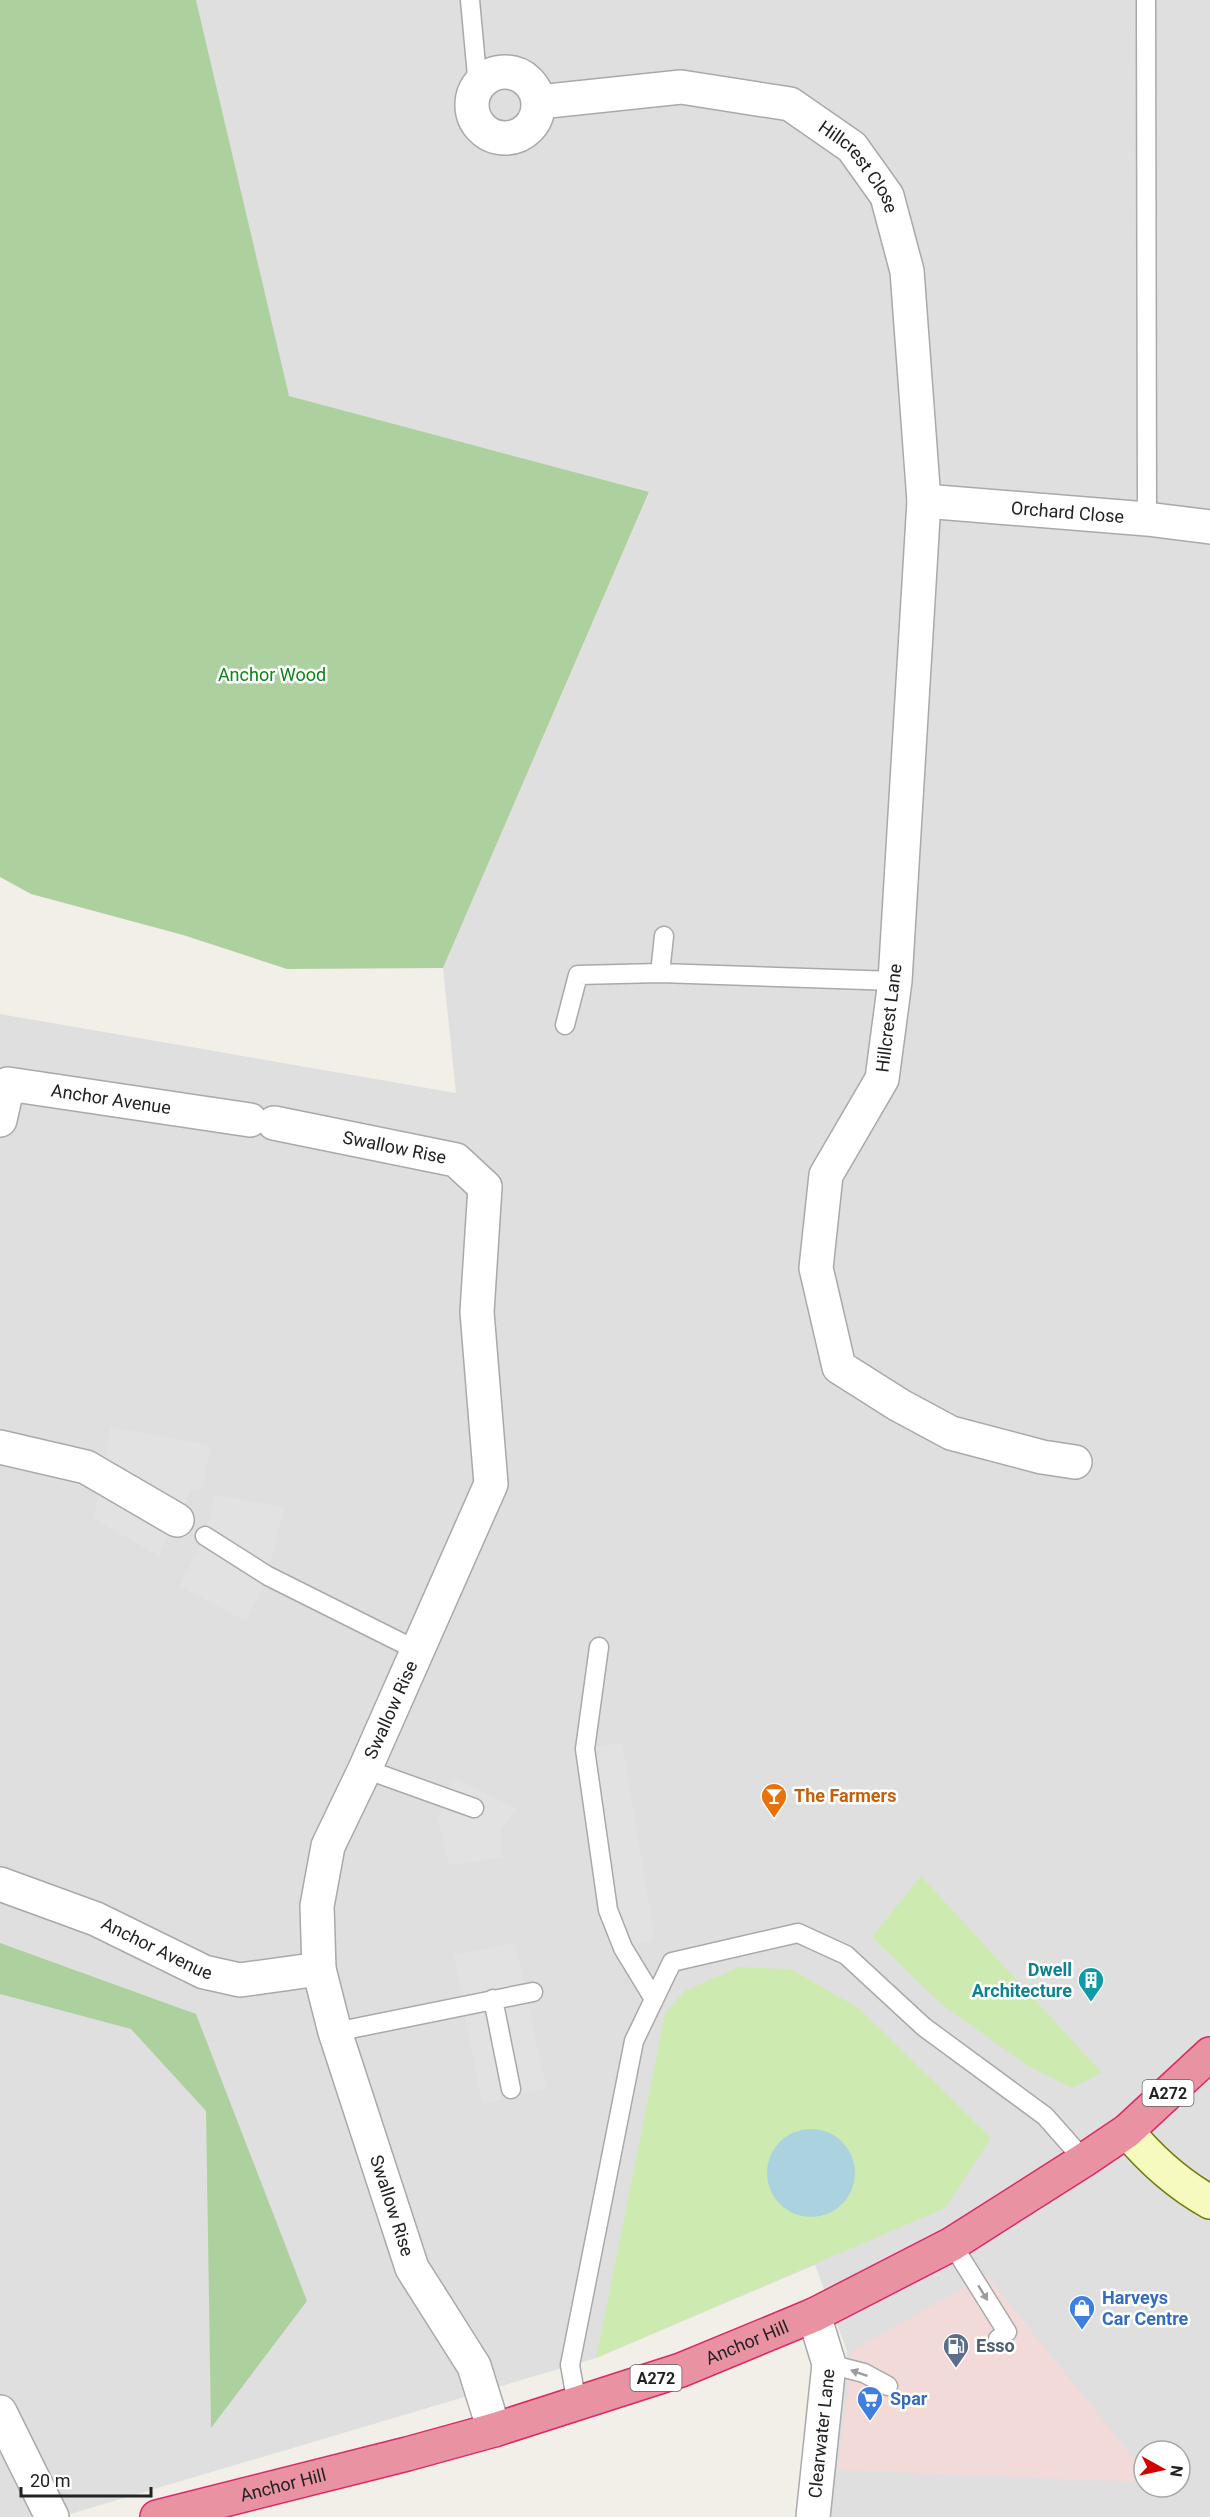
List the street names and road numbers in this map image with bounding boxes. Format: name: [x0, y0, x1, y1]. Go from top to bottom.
street label: Hillcrest Close: [815, 116, 902, 215]
street label: Orchard Close: [1010, 497, 1125, 527]
street label: Hillcrest Lane: [871, 962, 906, 1074]
street label: Anchor Avenue: [50, 1080, 172, 1118]
street label: Swallow Rise: [341, 1126, 448, 1168]
street label: Swallow Rise: [360, 1657, 422, 1762]
street label: Anchor Avenue: [98, 1912, 214, 1983]
road number: A272: [1142, 2080, 1194, 2106]
street label: Swallow Rise: [366, 2152, 418, 2259]
street label: Anchor Hill: [702, 2316, 792, 2369]
road number: A272: [630, 2365, 682, 2391]
street label: Clearwater Lane: [804, 2368, 838, 2499]
street label: Anchor Hill: [238, 2464, 328, 2506]

